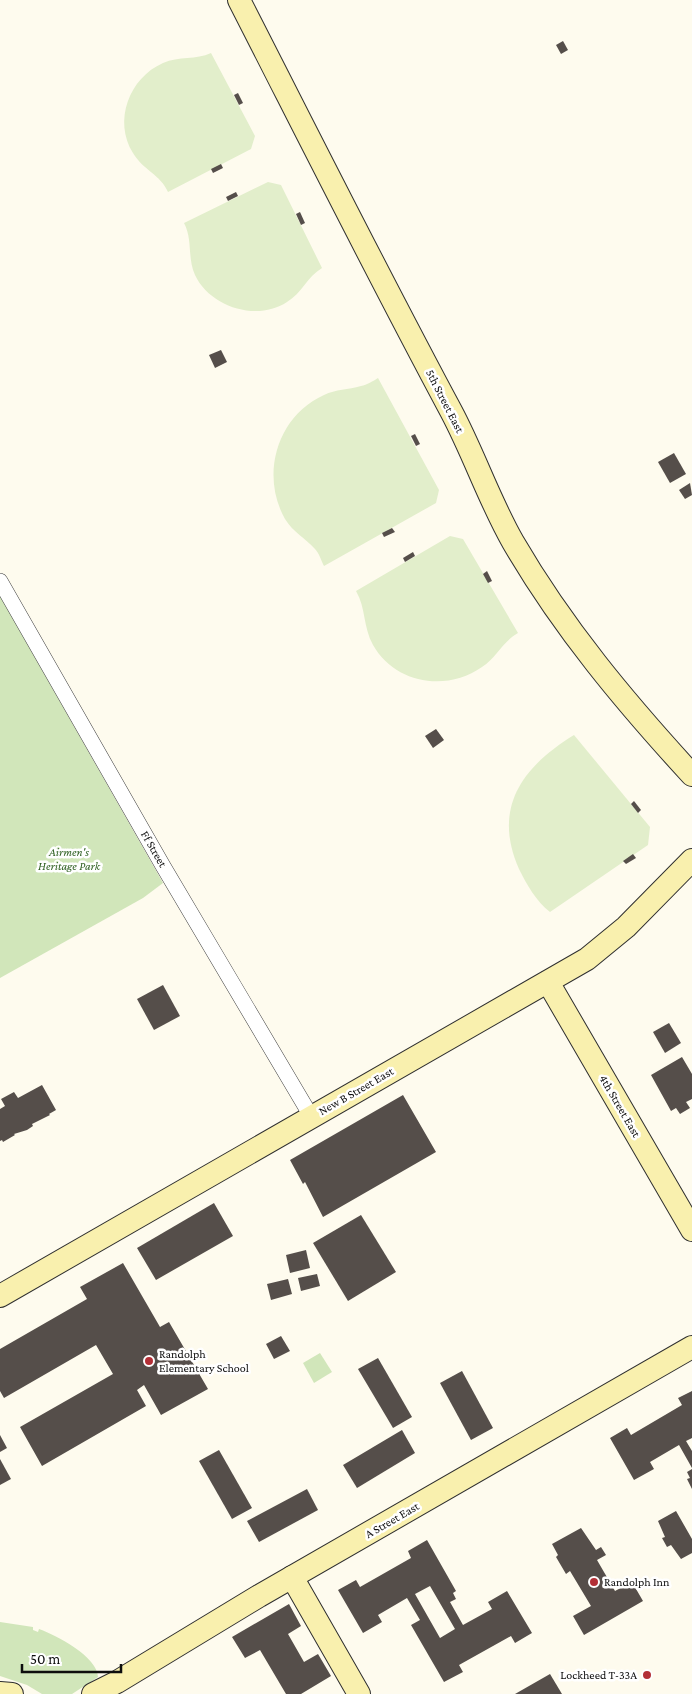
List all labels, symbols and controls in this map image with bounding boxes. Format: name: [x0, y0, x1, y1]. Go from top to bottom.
street label: 5th Street East: [423, 367, 467, 436]
street label: Ff Street: [138, 828, 171, 871]
park label: Airmen's Heritage Park: [38, 845, 101, 873]
street label: New B Street East: [316, 1063, 397, 1118]
street label: 4th Street East: [596, 1072, 644, 1141]
place label: Randolph Elementary School: [159, 1347, 249, 1375]
marker: Randolph Elementary School: [143, 1355, 155, 1367]
street label: A Street East: [362, 1498, 422, 1541]
place label: Randolph Inn: [604, 1575, 670, 1589]
marker: Randolph Inn: [588, 1576, 600, 1588]
scale bar: [22, 1642, 121, 1674]
text: 50 m: [30, 1651, 60, 1667]
place label: Lockheed T-33A: [560, 1668, 637, 1682]
marker: Lockheed T-33A: [641, 1669, 653, 1681]

